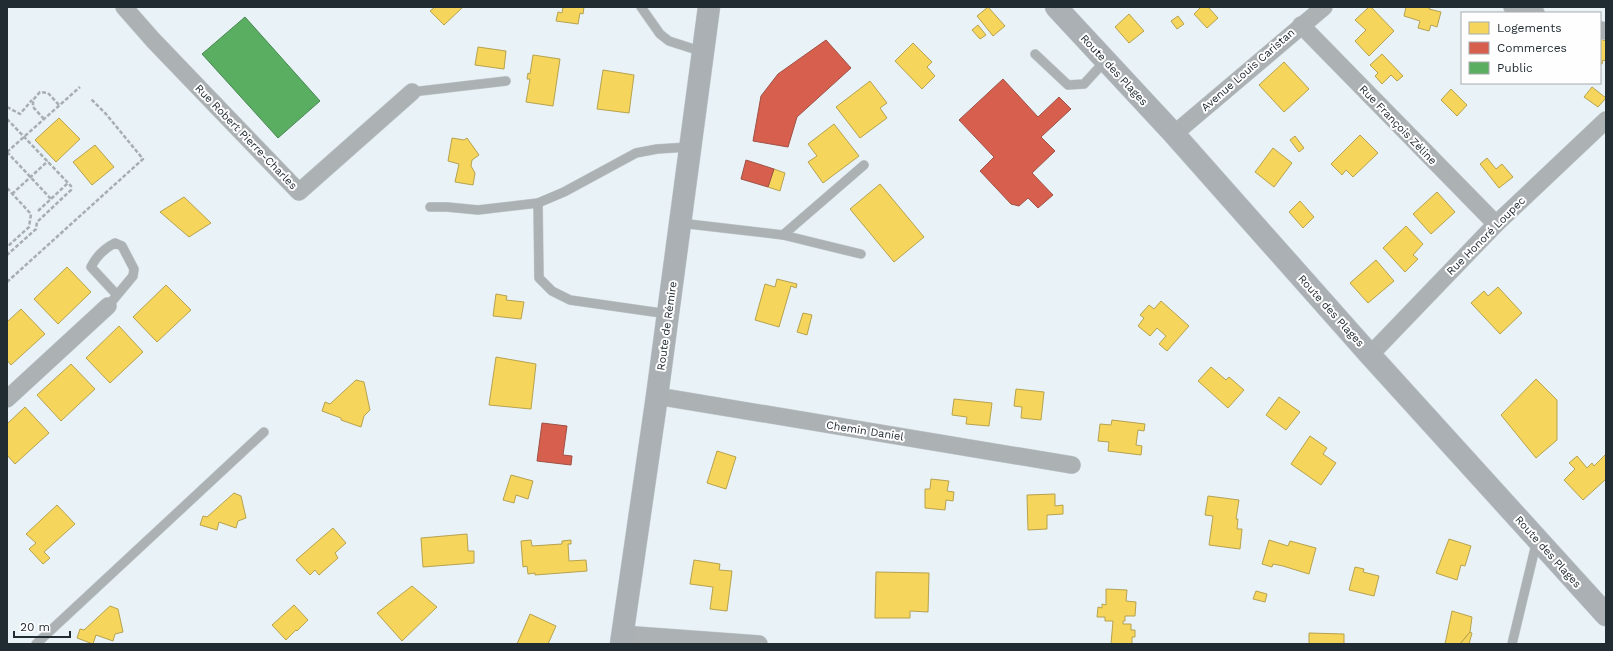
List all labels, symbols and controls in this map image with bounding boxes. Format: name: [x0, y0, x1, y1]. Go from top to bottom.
legend: [1461, 12, 1601, 84]
text: Logements: [1497, 21, 1562, 35]
street label: Avenue Louis Caristan: [1199, 26, 1297, 114]
street label: Route des Plages: [1078, 32, 1150, 108]
text: Commerces: [1497, 41, 1567, 55]
text: Public: [1497, 61, 1533, 75]
street label: Rue Robert Pierre-Charles: [192, 82, 300, 192]
street label: Rue François Zéline: [1357, 83, 1439, 167]
street label: Rue Honoré Loupec: [1444, 194, 1528, 278]
street label: Route des Plages: [1295, 272, 1367, 350]
street label: Route de Rémire: [654, 281, 680, 371]
street label: Chemin Daniel: [825, 418, 905, 444]
street label: Route des Plages: [1512, 513, 1584, 591]
scale bar: [14, 613, 70, 639]
text: 20 m: [20, 620, 50, 634]

